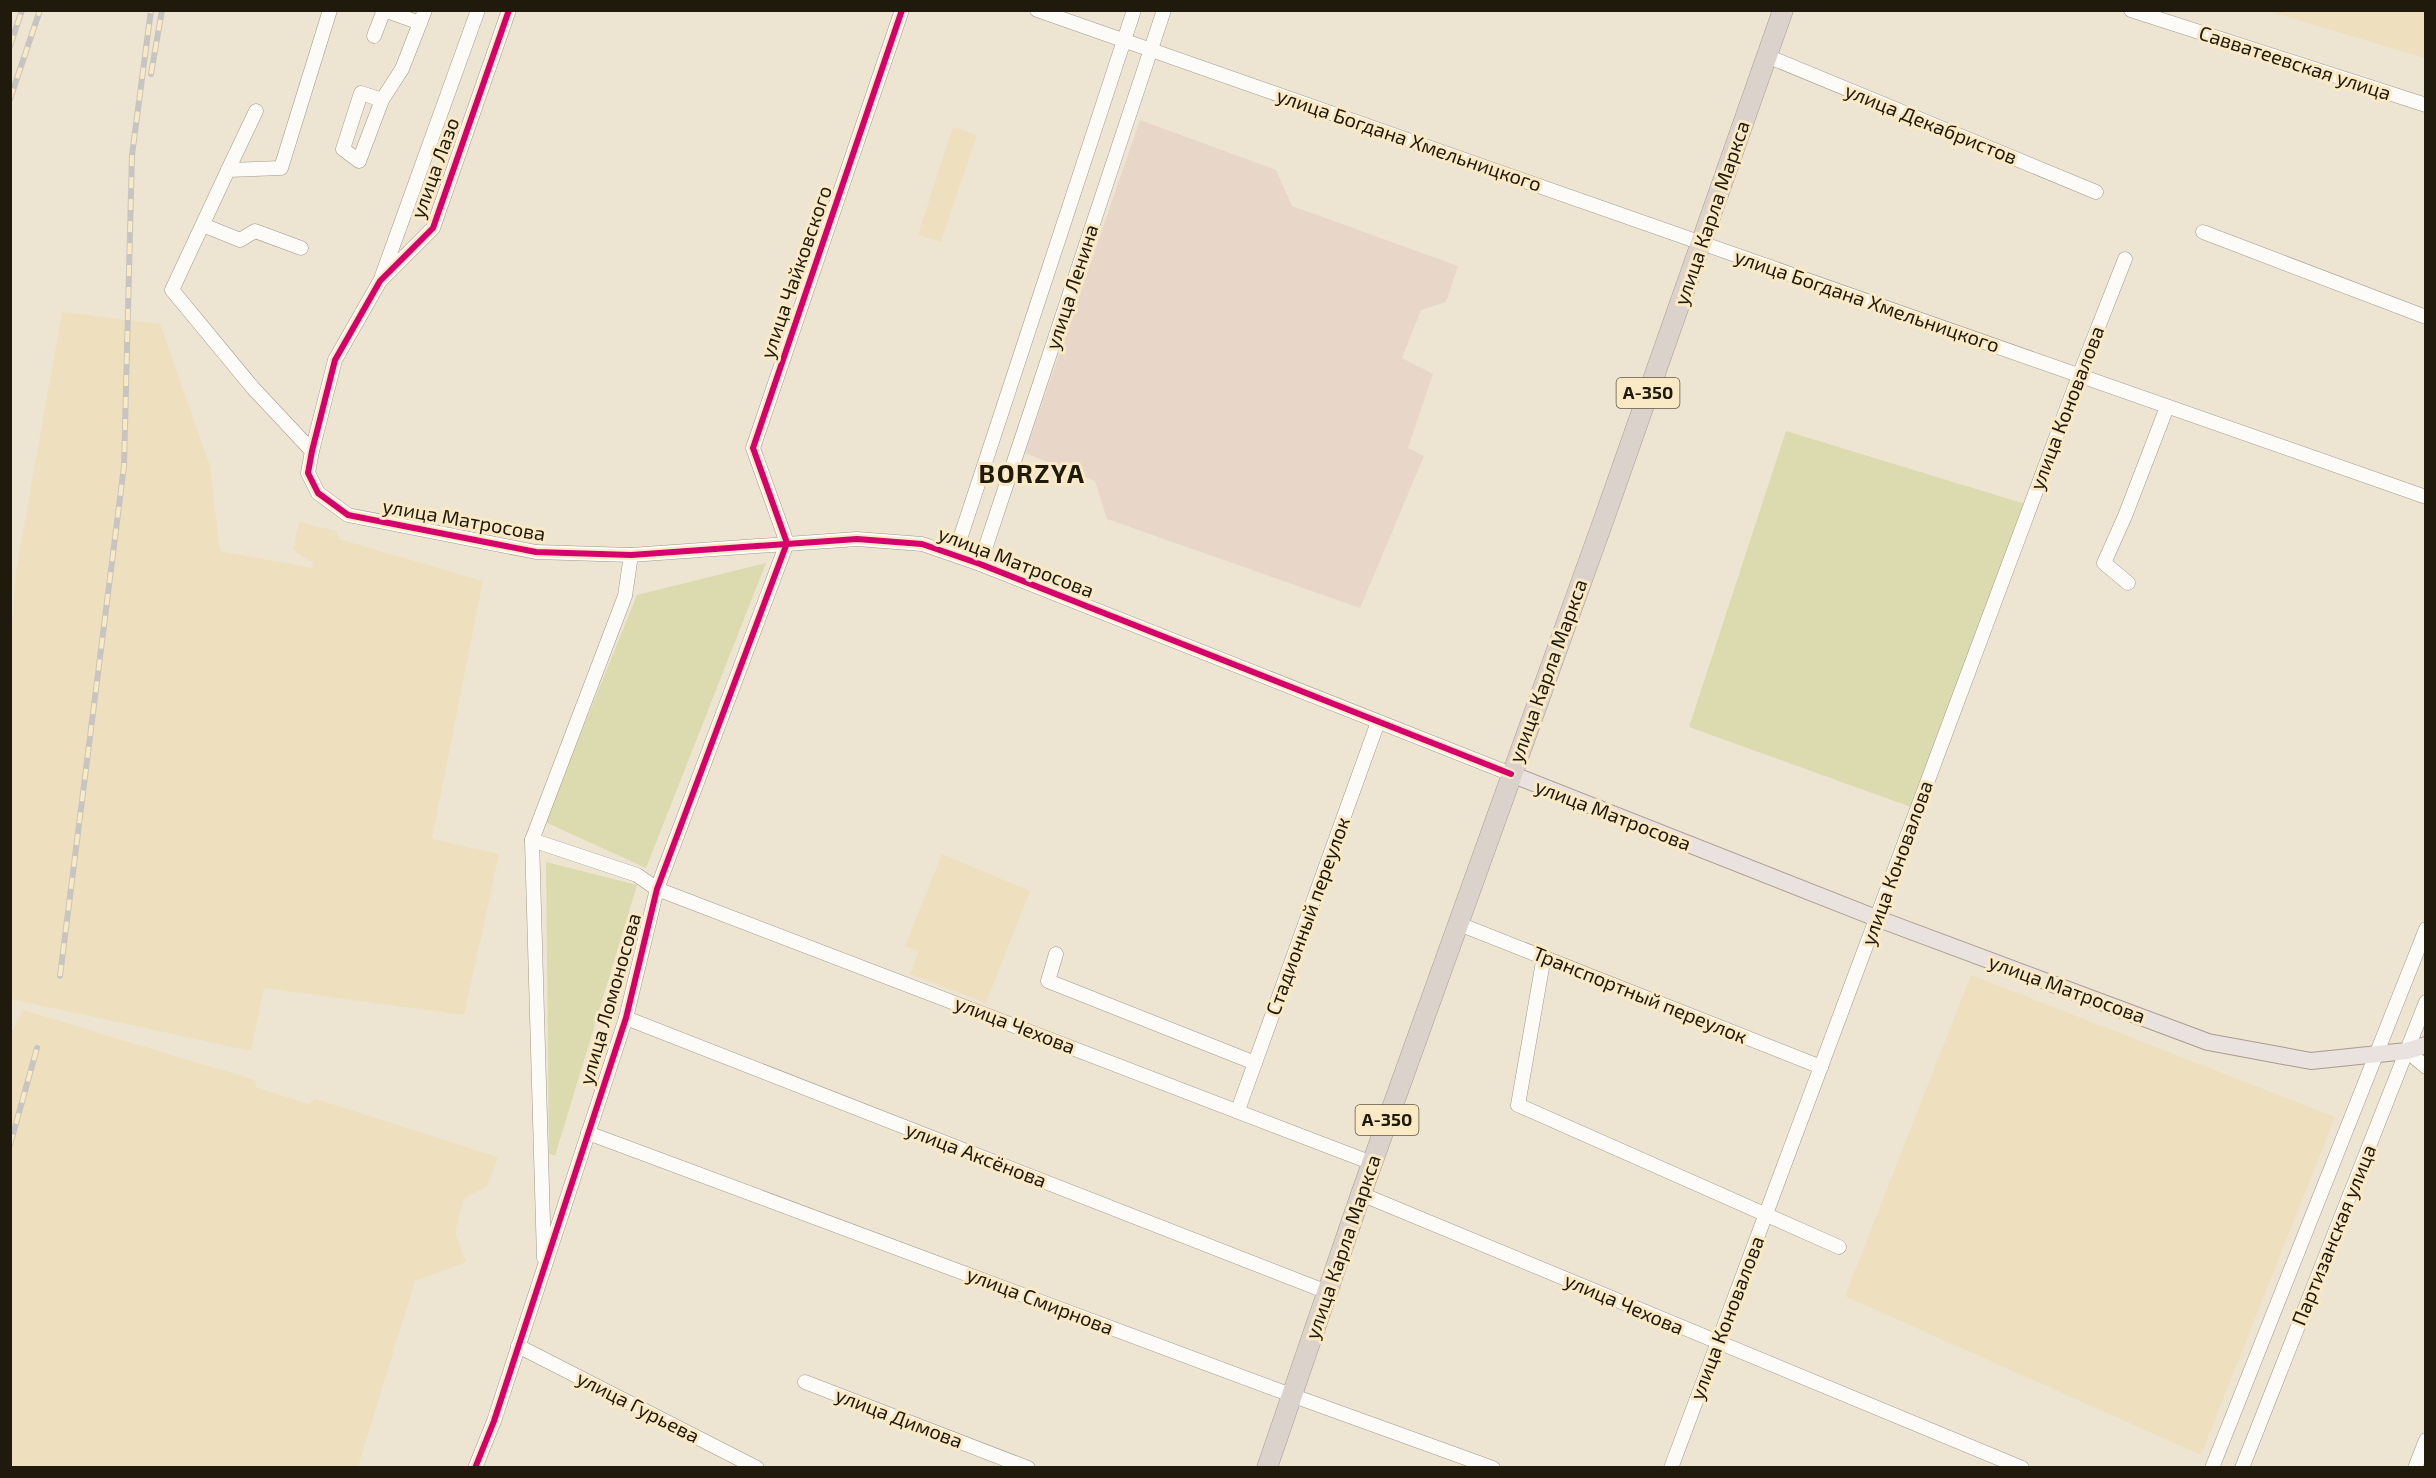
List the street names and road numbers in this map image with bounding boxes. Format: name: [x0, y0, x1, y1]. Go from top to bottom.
street label: Савватеевская улица: [2196, 20, 2394, 105]
street label: улица Декабристов: [1841, 78, 2021, 170]
street label: улица Богдана Хмельницкого: [1273, 82, 1545, 197]
street label: улица Лазо: [405, 114, 464, 222]
street label: улица Карла Маркса: [1668, 117, 1755, 308]
street label: улица Чайковского: [754, 182, 837, 362]
street label: улица Ленина: [1040, 221, 1104, 353]
street label: улица Богдана Хмельницкого: [1731, 243, 2003, 358]
street label: улица Коновалова: [2024, 322, 2109, 493]
road number: А-350: [1616, 378, 1680, 408]
street label: улица Матросова: [381, 493, 548, 546]
street label: улица Матросова: [935, 520, 1098, 603]
street label: улица Карла Маркса: [1503, 576, 1592, 766]
street label: улица Матросова: [1532, 773, 1695, 856]
street label: улица Коновалова: [1855, 777, 1938, 949]
street label: Стадионный переулок: [1260, 813, 1355, 1018]
street label: улица Ломоносова: [573, 910, 646, 1088]
street label: Транспортный переулок: [1529, 940, 1751, 1049]
street label: улица Матросова: [1985, 949, 2149, 1028]
street label: улица Чехова: [951, 990, 1079, 1059]
road number: А-350: [1356, 1105, 1418, 1135]
street label: улица Аксёнова: [902, 1116, 1050, 1193]
street label: Партизанская улица: [2286, 1141, 2381, 1329]
street label: улица Карла Маркса: [1299, 1151, 1386, 1342]
street label: улица Коновалова: [1684, 1232, 1769, 1403]
street label: улица Смирнова: [963, 1261, 1117, 1340]
street label: улица Чехова: [1561, 1267, 1688, 1340]
street label: улица Гурьева: [573, 1365, 704, 1448]
street label: улица Димова: [832, 1382, 966, 1453]

